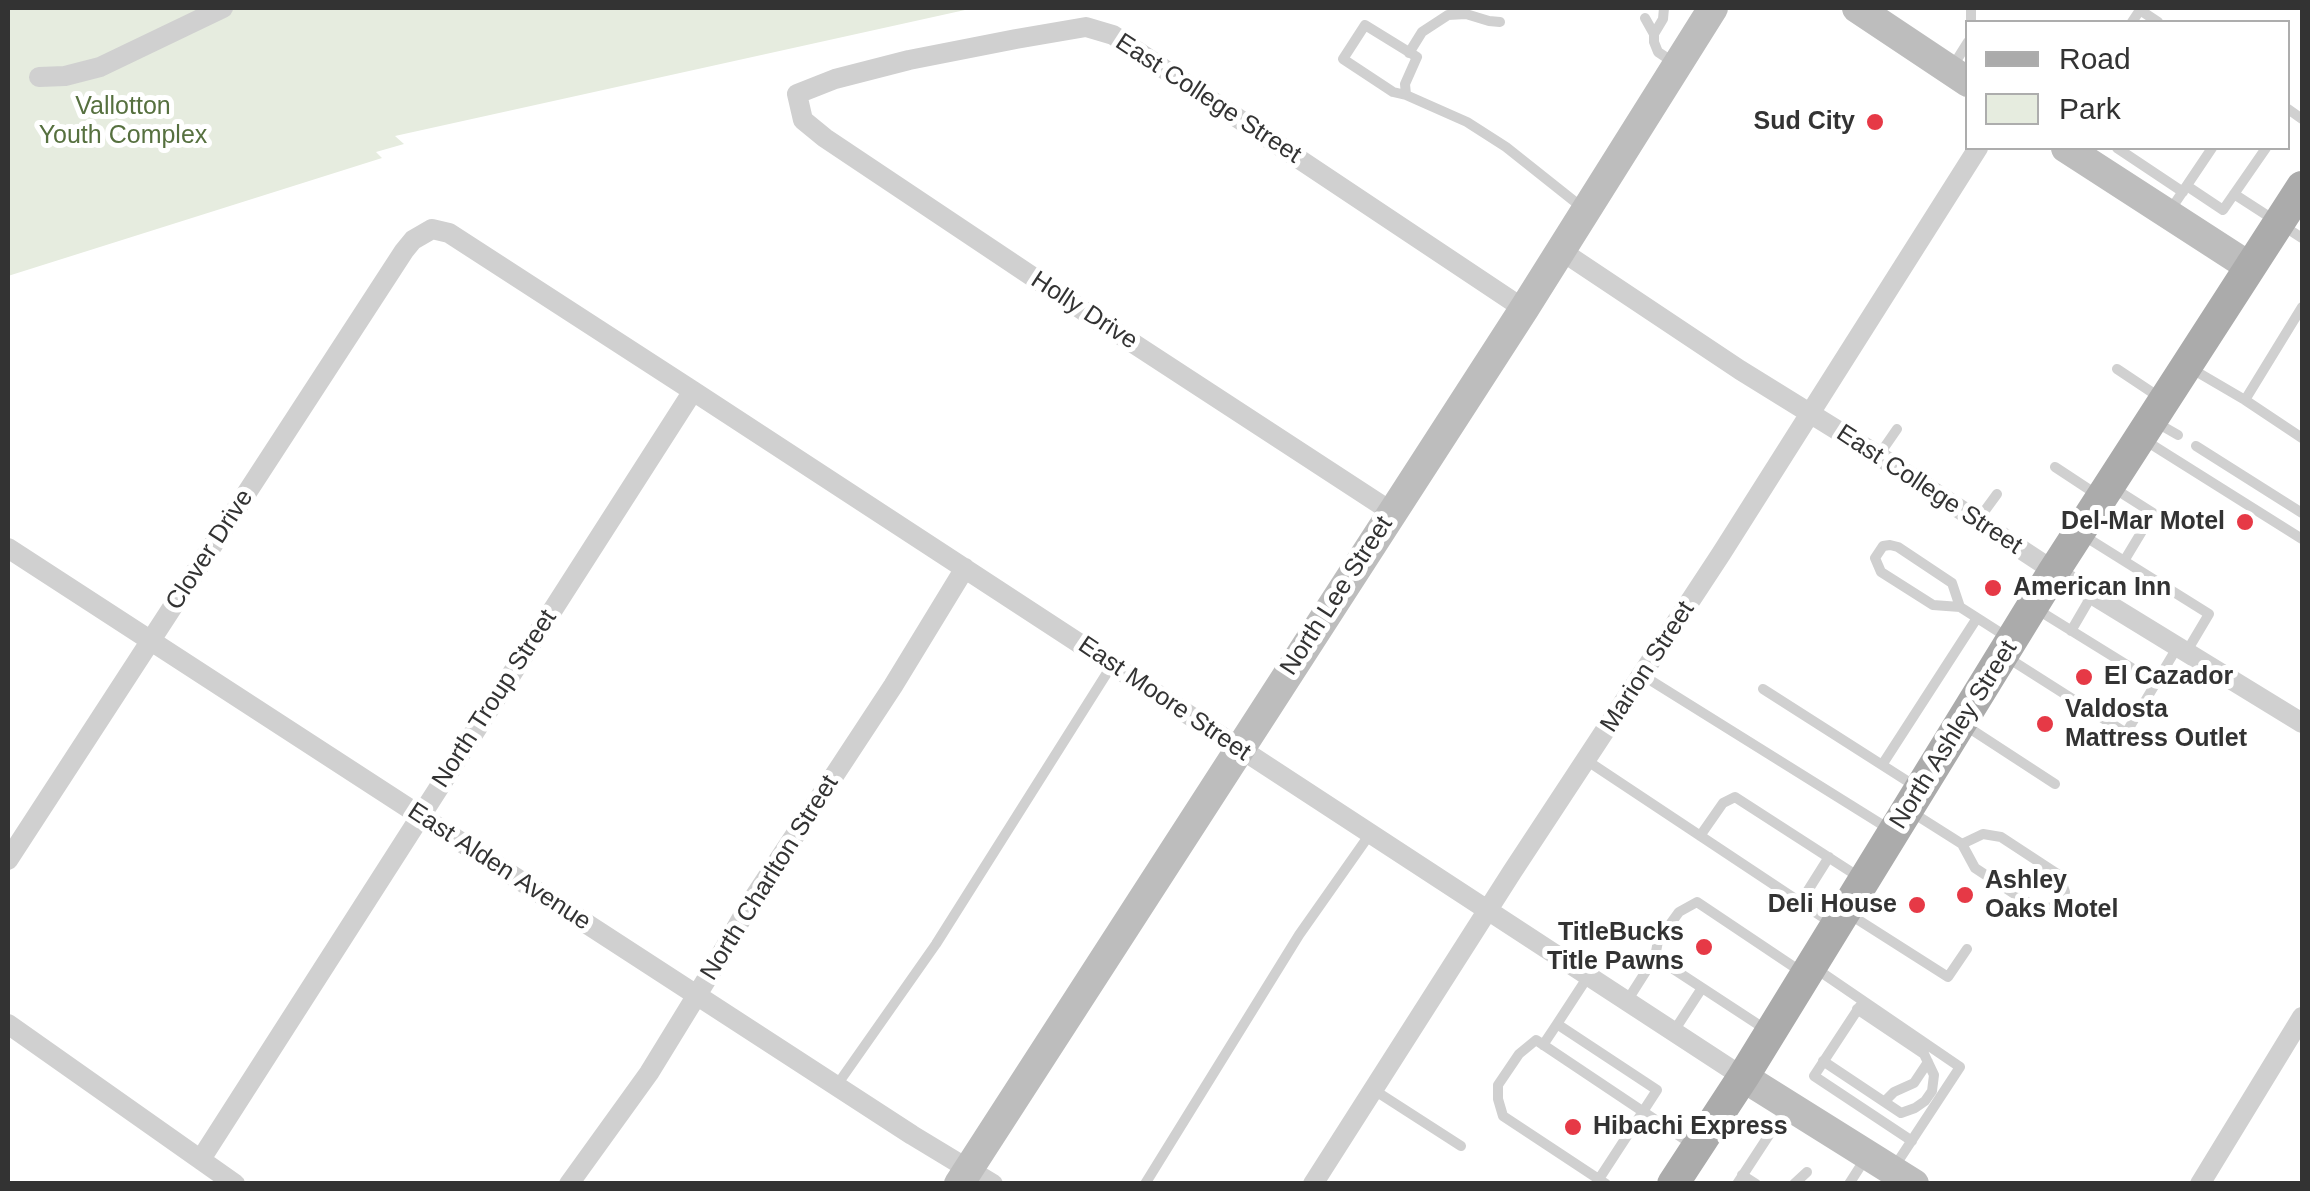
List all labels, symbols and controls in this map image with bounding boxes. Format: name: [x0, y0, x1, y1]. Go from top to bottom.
legend: [1965, 20, 2290, 150]
street label: East College Street: [1110, 28, 1306, 170]
text: Road: [2059, 42, 2131, 75]
park label: Vallotton Youth Complex: [39, 92, 207, 151]
text: Park: [2059, 92, 2121, 125]
place label: Sud City: [1754, 107, 1855, 137]
marker: Sud City: [1864, 111, 1886, 133]
street label: Holly Drive: [1025, 266, 1143, 356]
street label: East College Street: [1831, 419, 2027, 561]
street label: Clover Drive: [160, 484, 260, 616]
place label: Del-Mar Motel: [2061, 507, 2225, 537]
street label: North Lee Street: [1274, 511, 1400, 681]
marker: Del-Mar Motel: [2234, 511, 2256, 533]
place label: American Inn: [2013, 573, 2171, 603]
marker: American Inn: [1982, 577, 2004, 599]
street label: Marion Street: [1595, 596, 1701, 738]
street label: North Troup Street: [426, 604, 564, 794]
street label: East Moore Street: [1072, 630, 1256, 768]
street label: North Ashley Street: [1884, 635, 2024, 835]
place label: El Cazador: [2104, 662, 2233, 692]
marker: El Cazador: [2073, 666, 2095, 688]
place label: Valdosta Mattress Outlet: [2065, 695, 2247, 754]
marker: Valdosta Mattress Outlet: [2034, 713, 2056, 735]
street label: North Charlton Street: [695, 770, 845, 986]
street label: East Alden Avenue: [402, 797, 596, 937]
place label: Ashley Oaks Motel: [1985, 866, 2118, 925]
marker: Ashley Oaks Motel: [1954, 884, 1976, 906]
place label: Deli House: [1768, 890, 1897, 920]
marker: Deli House: [1906, 894, 1928, 916]
place label: TitleBucks Title Pawns: [1547, 918, 1684, 977]
marker: TitleBucks Title Pawns: [1693, 936, 1715, 958]
place label: Hibachi Express: [1593, 1112, 1788, 1142]
marker: Hibachi Express: [1562, 1116, 1584, 1138]

